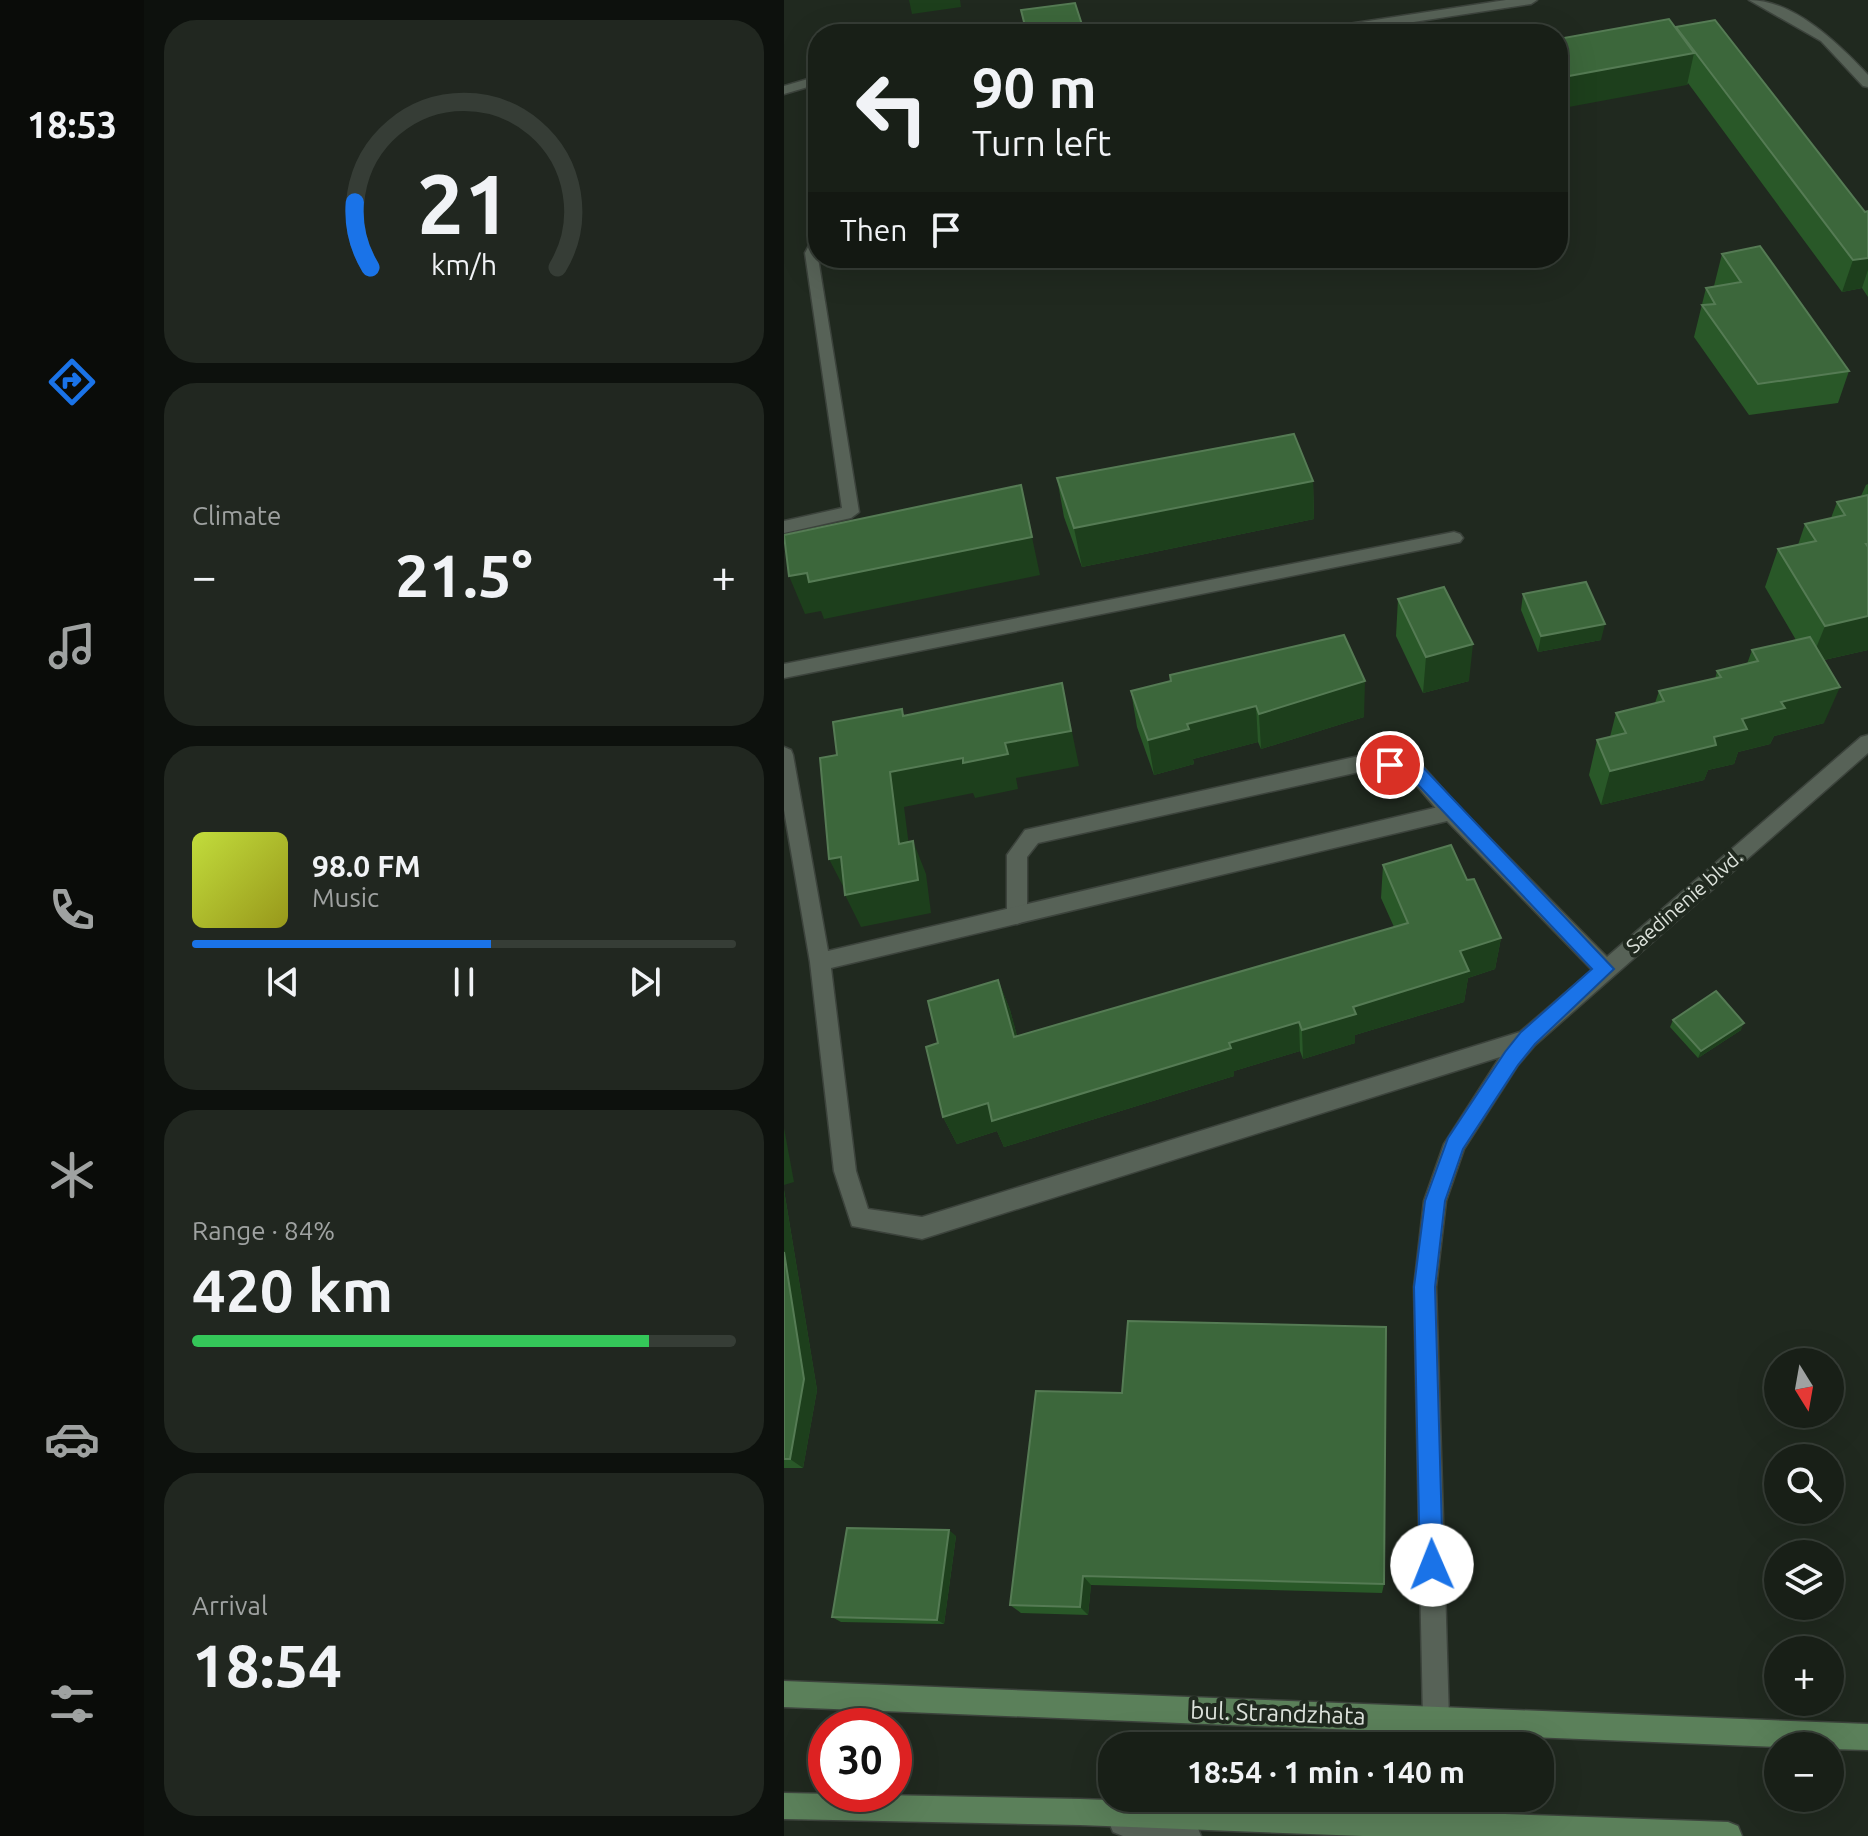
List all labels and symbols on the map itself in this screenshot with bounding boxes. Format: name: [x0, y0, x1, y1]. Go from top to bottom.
pin: [1356, 731, 1424, 799]
street label: Saedinenie blvd.: [1621, 844, 1747, 958]
north arrow: [1764, 1348, 1844, 1428]
position arrow: [1390, 1523, 1474, 1607]
street label: bul. Strandzhata: [1190, 1696, 1366, 1730]
speed limit sign: 30: [808, 1708, 912, 1812]

